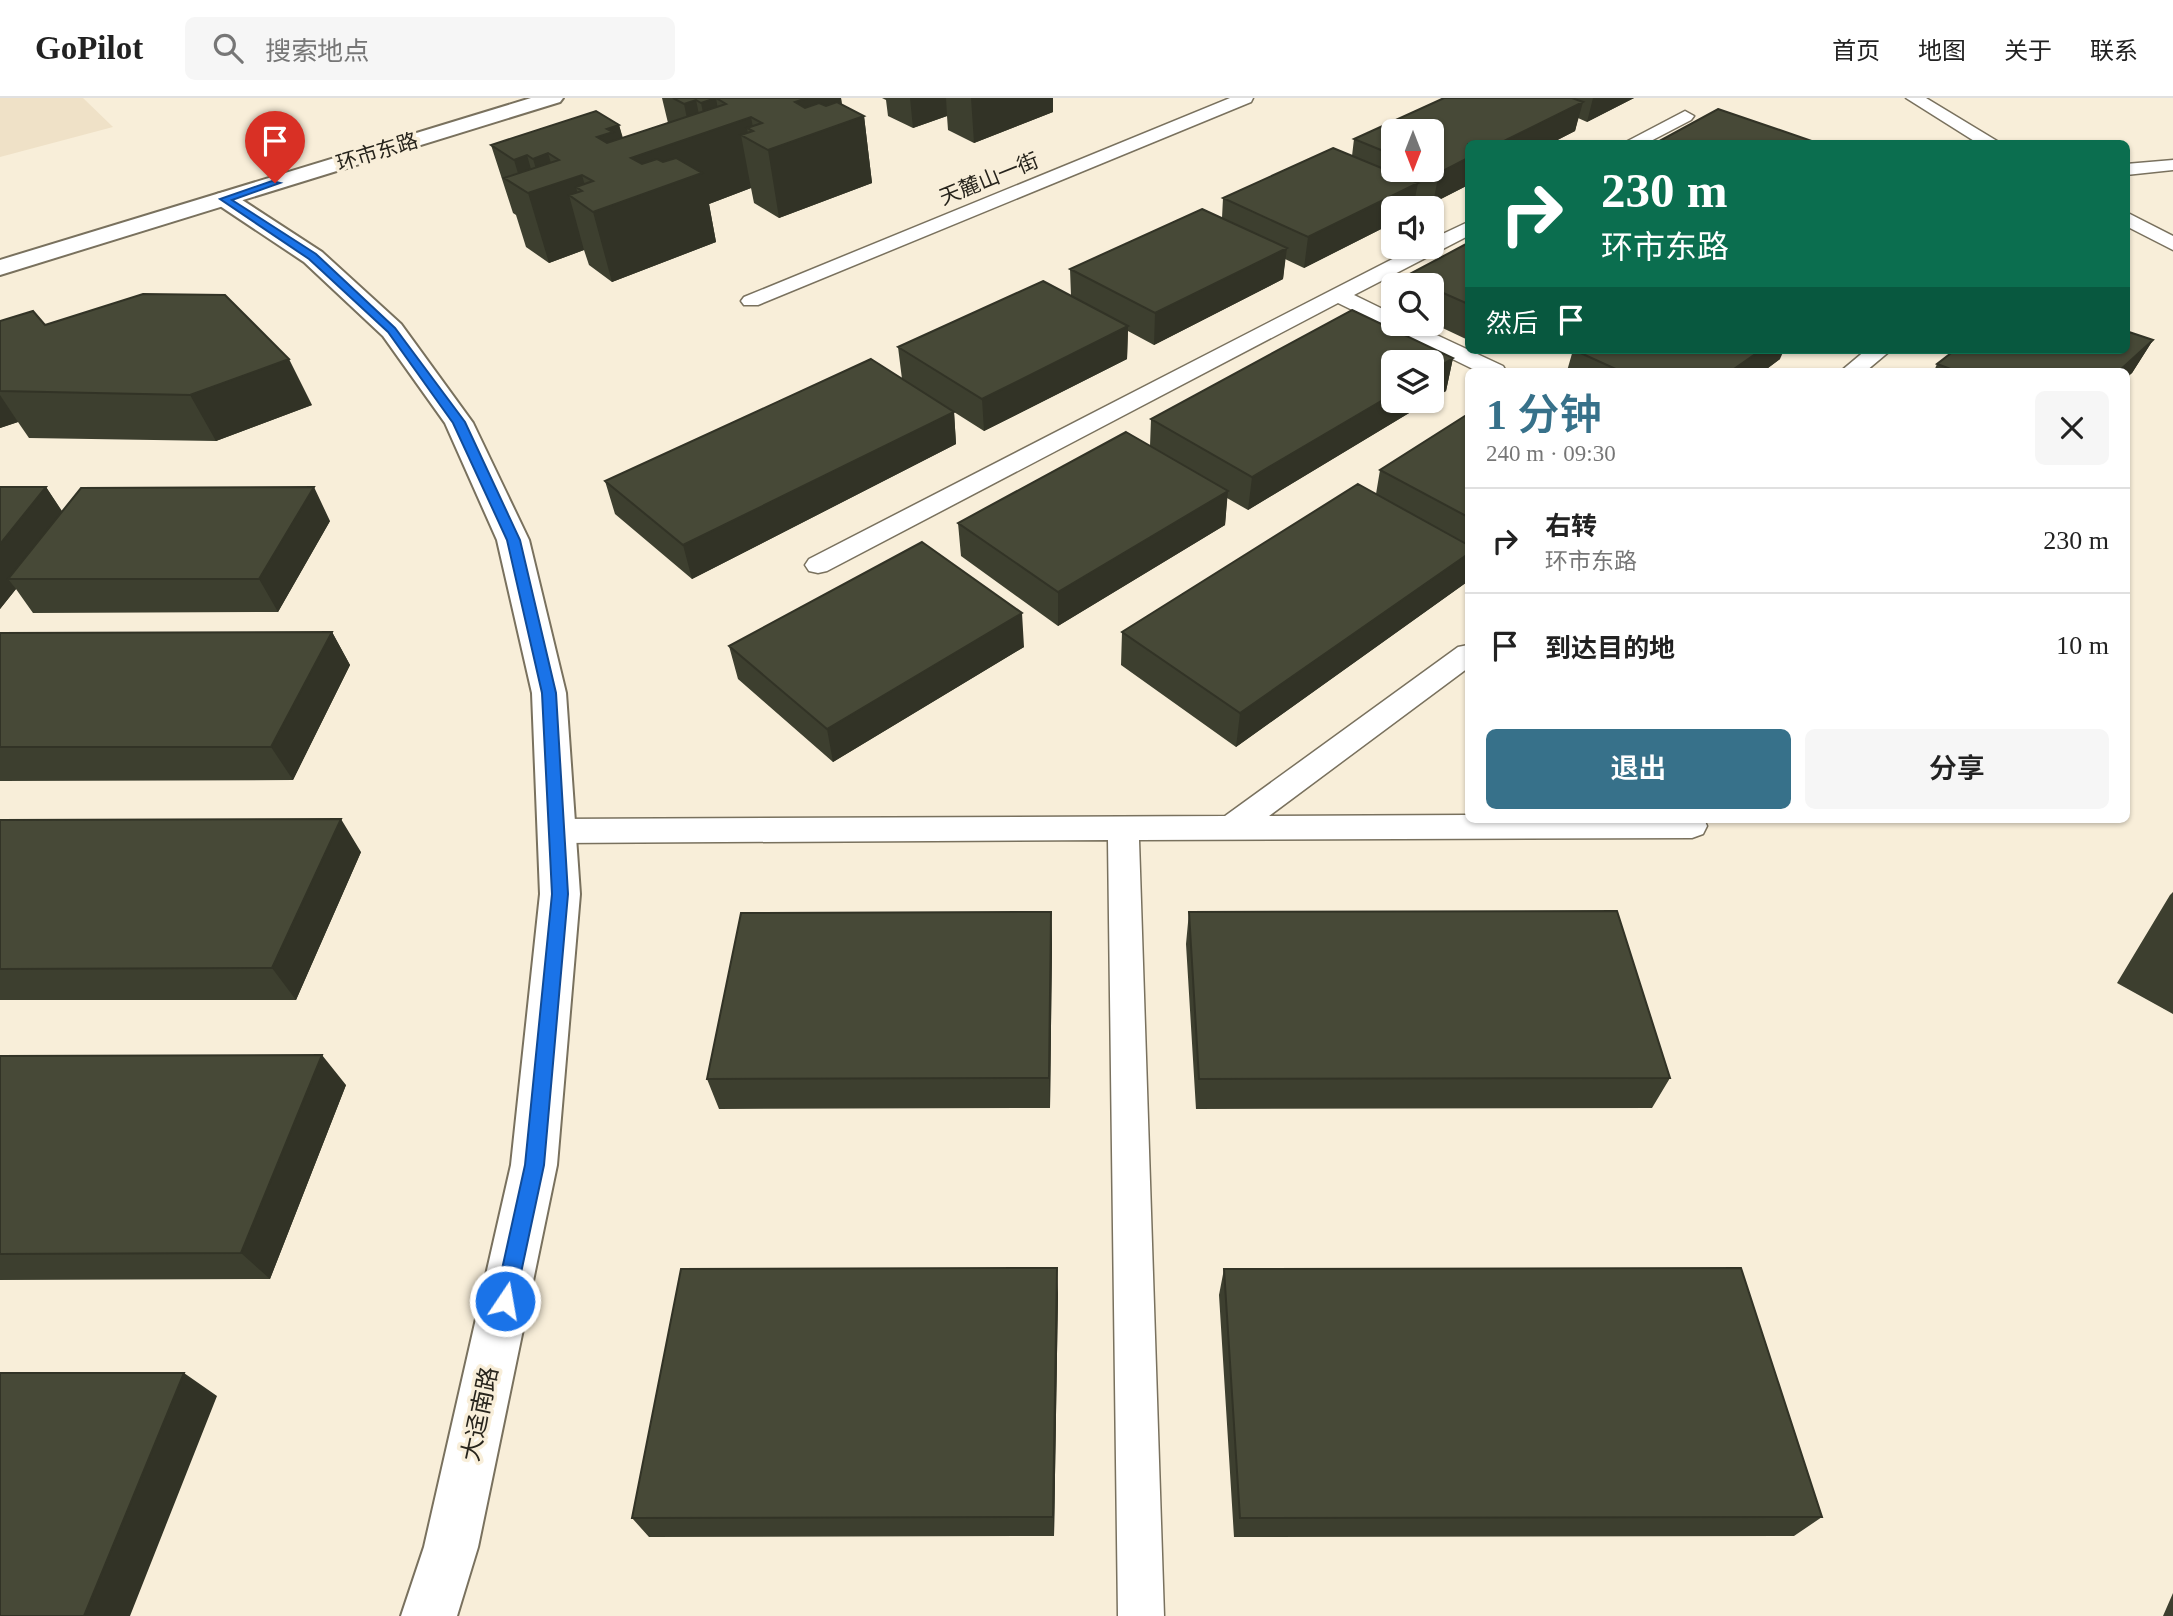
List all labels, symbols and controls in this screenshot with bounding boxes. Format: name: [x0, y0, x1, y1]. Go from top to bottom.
search box: [185, 17, 675, 80]
icon: search: [209, 29, 247, 67]
text: GoPilot: [35, 30, 143, 66]
text: 搜索地点: [265, 37, 369, 66]
text: 首页: [1832, 38, 1880, 64]
text: 地图: [1918, 38, 1966, 64]
text: 关于: [2004, 38, 2052, 64]
text: 联系: [2090, 38, 2138, 64]
pin: [245, 111, 305, 183]
north arrow: [1381, 119, 1444, 182]
map controls: [1381, 119, 1444, 413]
icon: arrive: [256, 122, 294, 160]
street label: 环市东路: [333, 128, 421, 176]
street label: 天麓山一街: [936, 148, 1042, 210]
text: 230 m: [1601, 163, 1728, 218]
icon: right: [1486, 168, 1577, 259]
button: sound: [1381, 196, 1444, 259]
text: 环市东路: [1601, 229, 1729, 265]
button: search: [1381, 273, 1444, 336]
icon: arrive: [1552, 301, 1590, 339]
text: 然后: [1486, 309, 1538, 338]
button: layers: [1381, 350, 1444, 413]
button: close: [2035, 391, 2109, 465]
text: 1 分钟: [1486, 392, 1602, 438]
text: 240 m · 09:30: [1486, 441, 1616, 466]
text: 右转: [1545, 512, 1597, 541]
icon: right: [1486, 522, 1524, 560]
text: 230 m: [2043, 526, 2109, 555]
text: 环市东路: [1545, 549, 1637, 574]
icon: arrive: [1486, 627, 1524, 665]
text: 10 m: [2056, 631, 2109, 660]
text: 到达目的地: [1545, 634, 1675, 663]
button: 退出: [1486, 729, 1791, 809]
button: 分享: [1805, 729, 2109, 809]
position arrow: [468, 1264, 542, 1338]
street label: 大迳南路: [457, 1364, 503, 1464]

